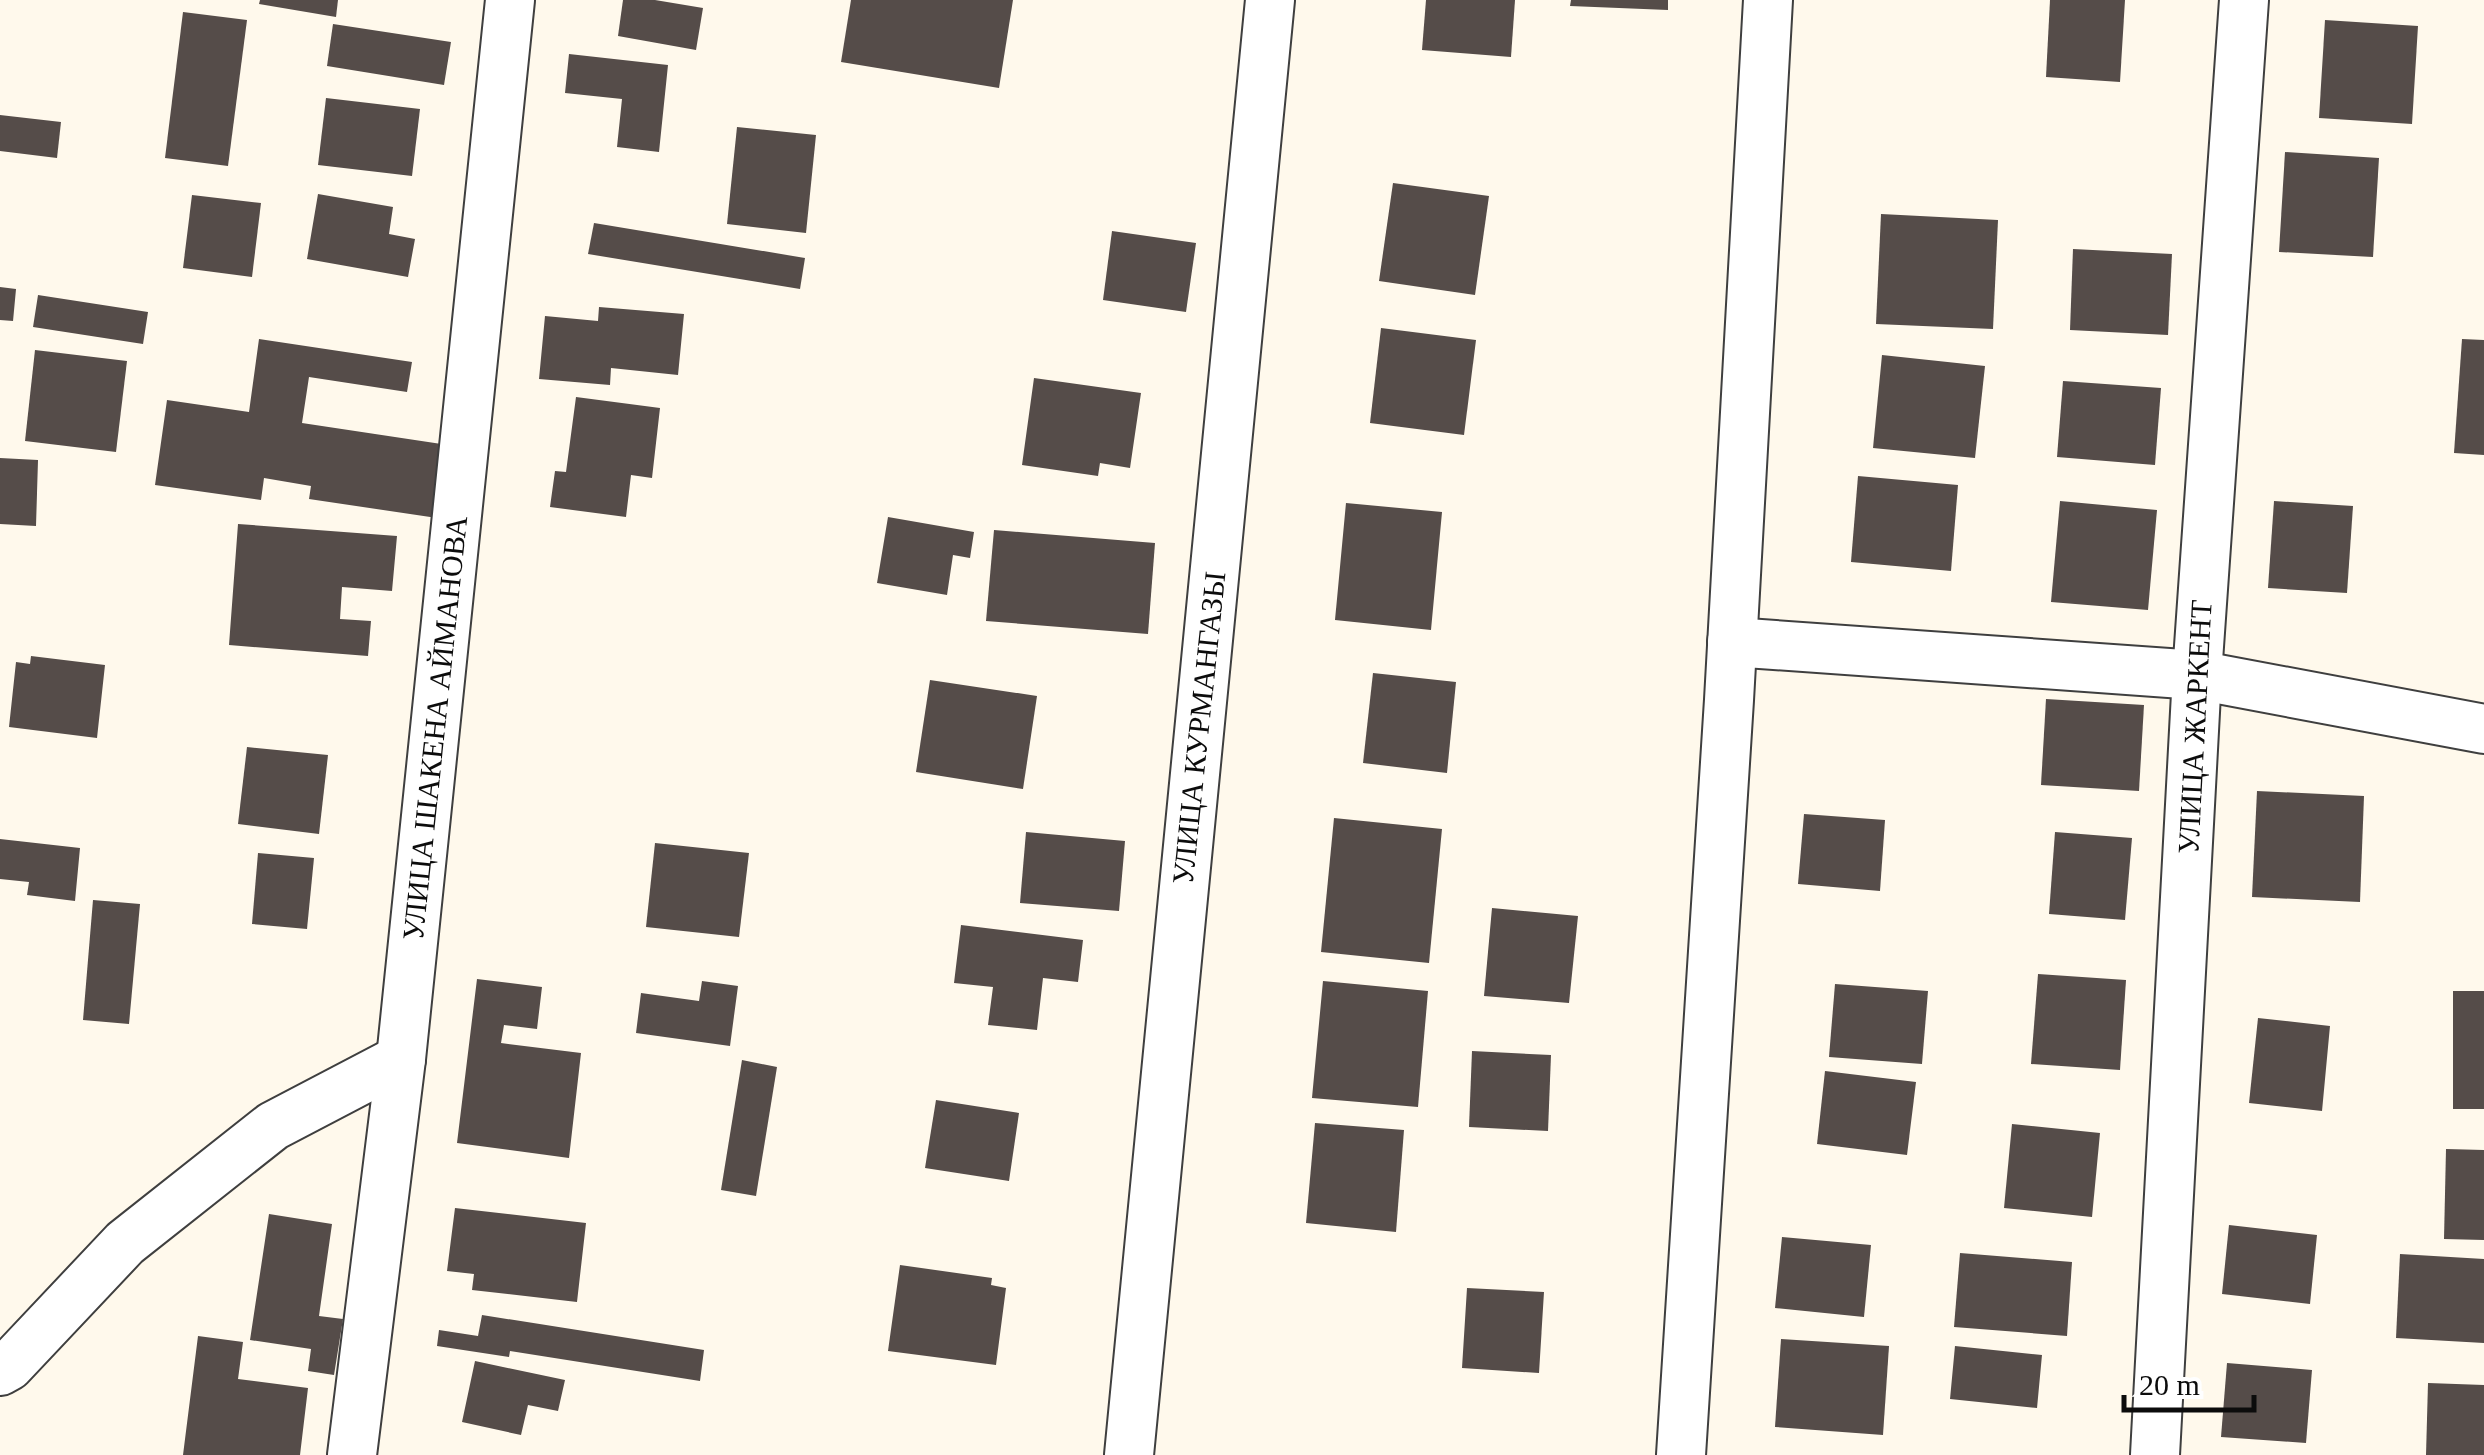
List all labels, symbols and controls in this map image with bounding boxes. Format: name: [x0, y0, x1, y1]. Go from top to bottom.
street label: УЛИЦА ШАКЕНА АЙМАНОВА: [396, 514, 473, 942]
street label: УЛИЦА КУРМАНГАЗЫ: [1166, 570, 1231, 886]
street label: УЛИЦА ЖАРКЕНТ: [2171, 599, 2218, 855]
scale bar: [2124, 1350, 2254, 1412]
text: 20 m: [2139, 1368, 2200, 1401]

